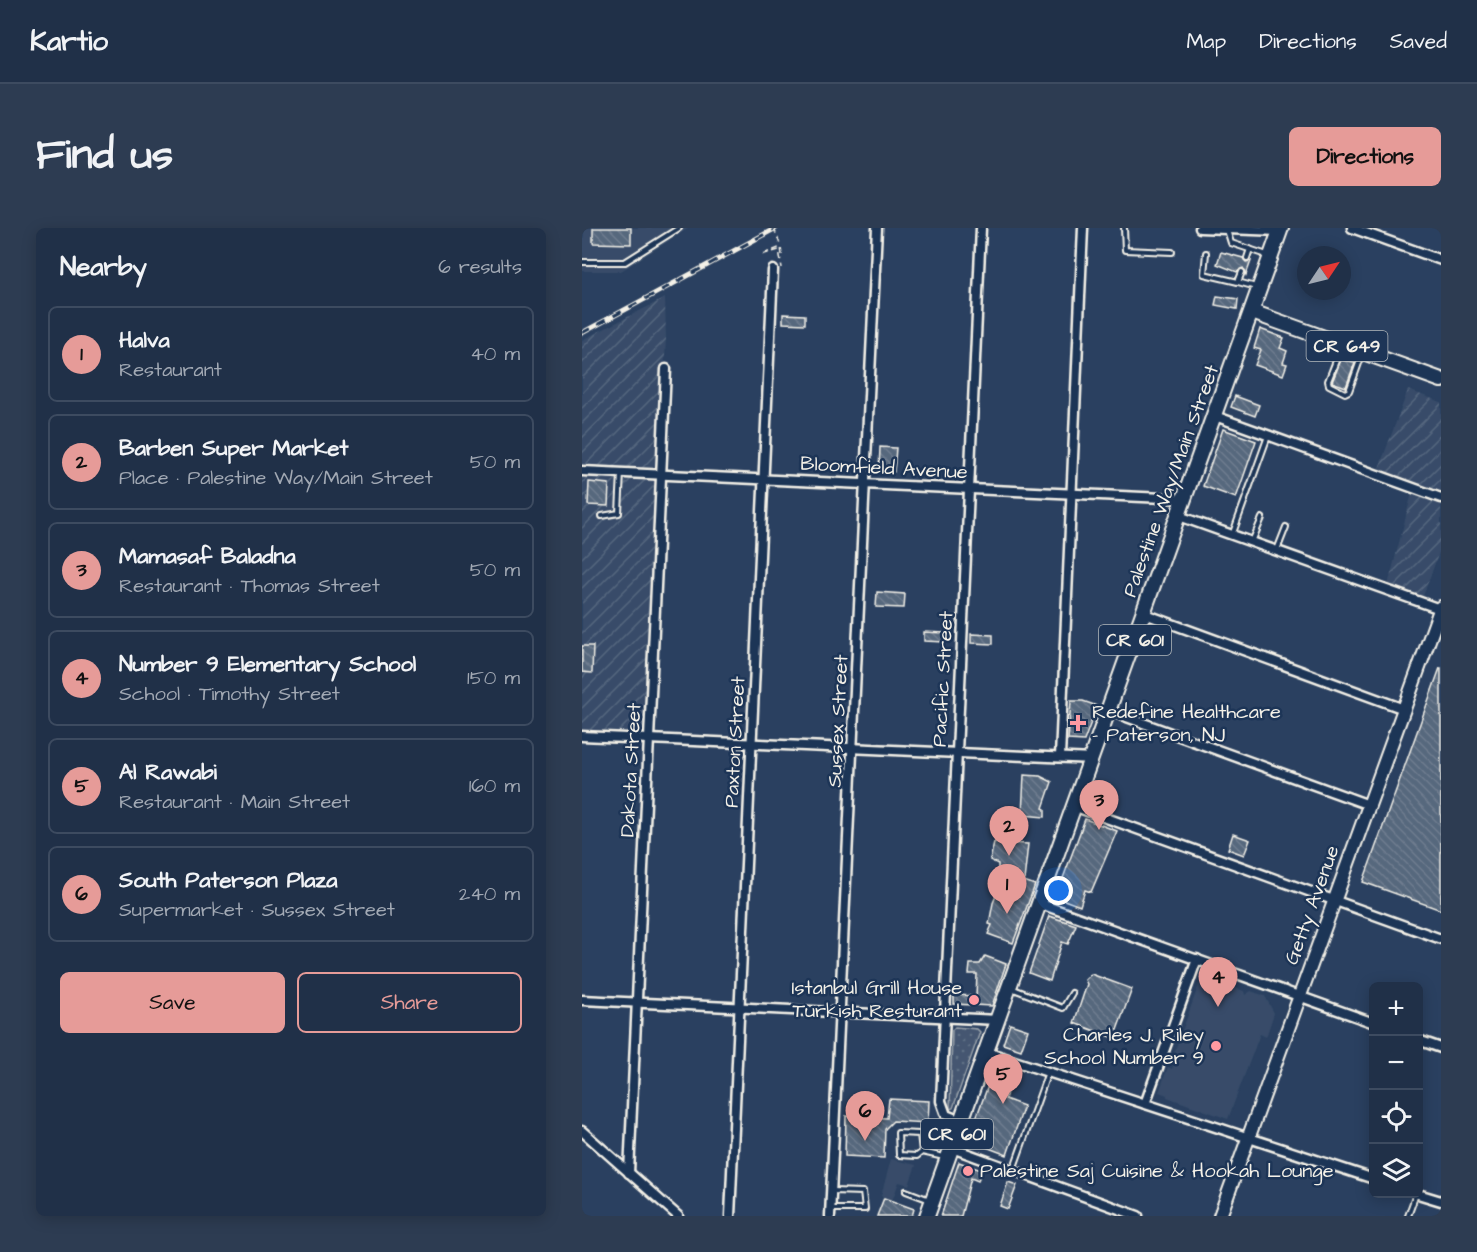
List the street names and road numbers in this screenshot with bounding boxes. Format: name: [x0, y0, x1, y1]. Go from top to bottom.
road number: CR 649: [1306, 331, 1388, 361]
street label: Palestine Way/Main Street: [1116, 361, 1227, 601]
street label: Bloomfield Avenue: [800, 450, 969, 486]
street label: Pacific Street: [925, 610, 961, 748]
road number: CR 601: [1099, 625, 1171, 655]
street label: Sussex Street: [821, 654, 855, 788]
street label: Paxton Street: [718, 676, 752, 808]
street label: Dakota Street: [613, 702, 649, 838]
street label: Getty Avenue: [1278, 841, 1347, 969]
road number: CR 601: [921, 1119, 993, 1149]

